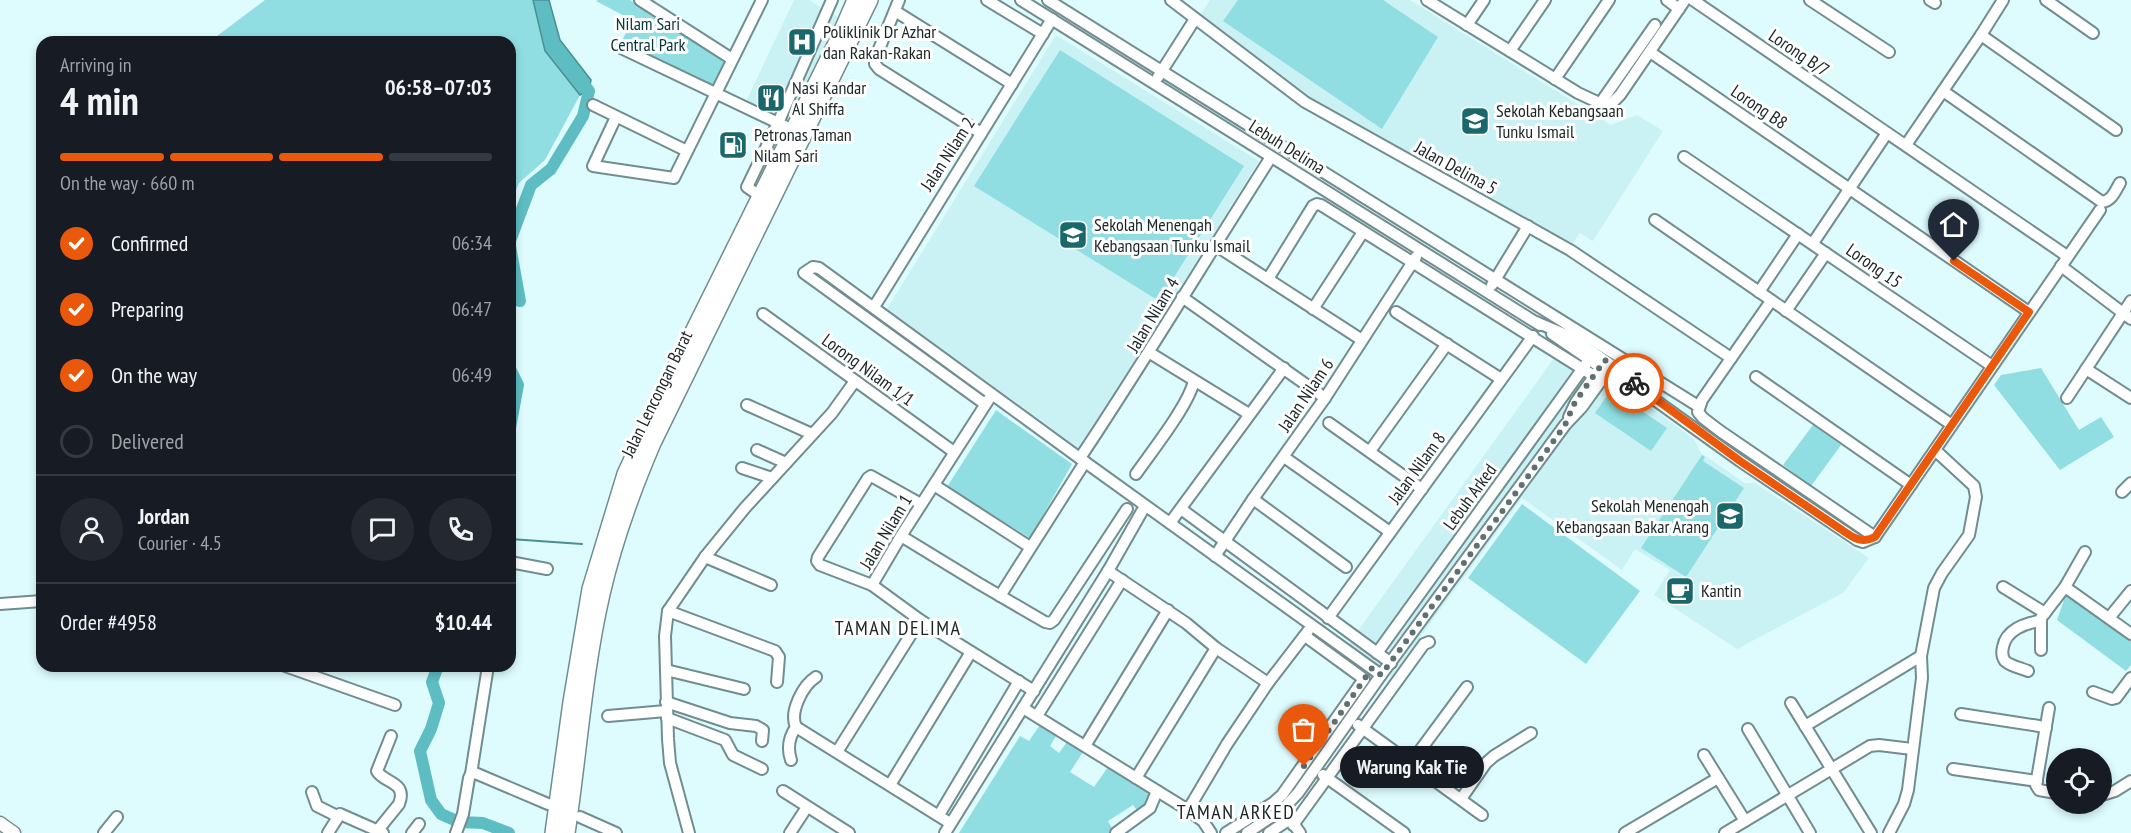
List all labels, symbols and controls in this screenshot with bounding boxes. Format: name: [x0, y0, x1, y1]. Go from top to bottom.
park label: Nilam Sari Central Park: [611, 12, 685, 56]
place label: Poliklinik Dr Azhar dan Rakan-Rakan: [823, 20, 936, 64]
street label: Lorong B/7: [1764, 24, 1834, 81]
hospital icon: Poliklinik Dr Azhar dan Rakan-Rakan: [786, 26, 818, 58]
text: Arriving in: [60, 52, 132, 78]
text: 06:58–07:03: [385, 73, 492, 101]
text: 4 min: [60, 75, 139, 126]
place label: Nasi Kandar Al Shiffa: [792, 76, 866, 120]
street label: Lorong B8: [1727, 79, 1792, 134]
restaurant icon: Nasi Kandar Al Shiffa: [755, 82, 787, 114]
place label: Sekolah Kebangsaan Tunku Ismail: [1496, 99, 1624, 143]
school or university icon: Sekolah Kebangsaan Tunku Ismail: [1459, 105, 1491, 137]
street label: Jalan Nilam 2: [915, 113, 980, 196]
street label: Lebuh Delima: [1245, 114, 1330, 179]
place label: Petronas Taman Nilam Sari: [754, 123, 852, 167]
fuel station icon: Petronas Taman Nilam Sari: [717, 129, 749, 161]
street label: Jalan Delima 5: [1410, 135, 1501, 200]
text: On the way · 660 m: [60, 170, 195, 196]
pin: [1928, 199, 1979, 261]
icon: home: [1937, 208, 1970, 241]
place label: Sekolah Menengah Kebangsaan Tunku Ismail: [1094, 213, 1251, 257]
school or university icon: Sekolah Menengah Kebangsaan Tunku Ismail: [1057, 219, 1089, 251]
icon: check: [60, 227, 93, 260]
text: Confirmed: [111, 229, 188, 257]
text: 06:34: [452, 230, 492, 256]
street label: Lorong 15: [1842, 238, 1907, 293]
street label: Jalan Nilam 4: [1121, 273, 1184, 357]
icon: check: [60, 293, 93, 326]
text: Preparing: [111, 295, 184, 323]
text: 06:47: [452, 296, 492, 322]
street label: Jalan Lencongan Barat: [616, 327, 697, 462]
street label: Lorong Nilam 1/1: [818, 328, 919, 411]
courier: [1604, 353, 1664, 413]
street label: Jalan Nilam 6: [1272, 354, 1338, 437]
icon: check: [60, 359, 93, 392]
text: On the way: [111, 361, 197, 389]
text: 06:49: [452, 362, 492, 388]
icon: bike: [1618, 367, 1651, 400]
text: Delivered: [111, 427, 184, 455]
street label: Jalan Nilam 8: [1382, 427, 1450, 509]
street label: Lebuh Arked: [1438, 459, 1501, 534]
street label: Jalan Nilam 1: [854, 490, 917, 574]
place label: Sekolah Menengah Kebangsaan Bakar Arang: [1556, 494, 1709, 538]
button: person: [60, 498, 123, 561]
button: chat: [351, 498, 414, 561]
button: phone: [429, 498, 492, 561]
school or university icon: Sekolah Menengah Kebangsaan Bakar Arang: [1714, 500, 1746, 532]
text: Jordan: [138, 502, 189, 530]
text: Courier · 4.5: [138, 530, 222, 556]
cafe icon: Kantin: [1664, 575, 1696, 607]
place label: Kantin: [1701, 579, 1741, 602]
text: Order #4958: [60, 608, 157, 636]
text: $10.44: [435, 608, 492, 636]
district label: TAMAN DELIMA: [835, 615, 961, 641]
pin: [1278, 704, 1329, 766]
icon: bag: [1287, 713, 1320, 746]
callout: Warung Kak Tie: [1340, 745, 1484, 787]
map controls: [2046, 748, 2112, 814]
button: locate: [2046, 748, 2112, 814]
text: Warung Kak Tie: [1357, 754, 1467, 780]
district label: TAMAN ARKED: [1177, 799, 1295, 825]

